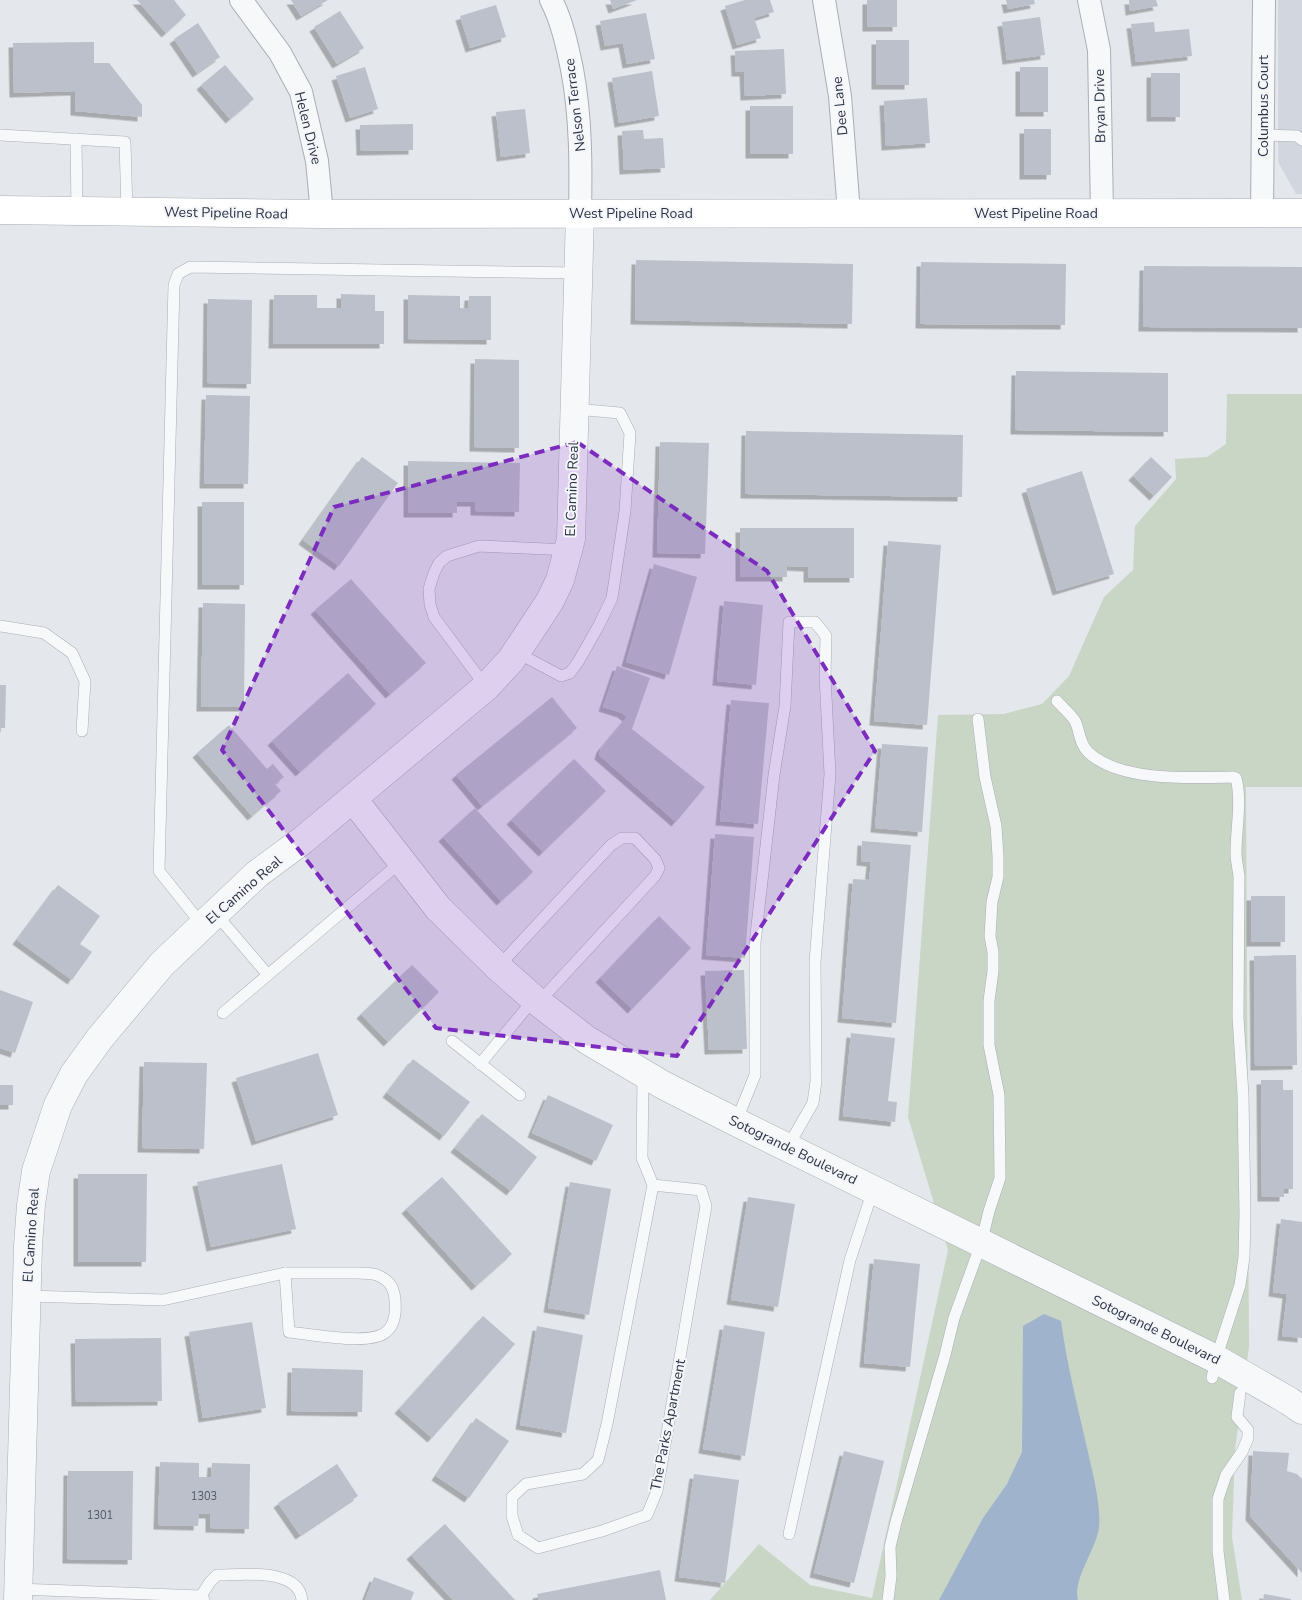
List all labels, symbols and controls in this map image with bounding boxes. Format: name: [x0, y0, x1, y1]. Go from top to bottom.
street label: Columbus Court: [1254, 55, 1273, 157]
street label: Nelson Terrace: [560, 57, 590, 153]
street label: Bryan Drive: [1090, 69, 1110, 143]
street label: Dee Lane: [827, 76, 853, 136]
street label: Helen Drive: [290, 90, 326, 166]
street label: West Pipeline Road: [164, 202, 288, 224]
street label: West Pipeline Road: [569, 204, 693, 223]
street label: West Pipeline Road: [974, 204, 1098, 223]
street label: El Camino Real: [561, 440, 583, 537]
street label: El Camino Real: [202, 851, 287, 928]
street label: Sotogrande Boulevard: [726, 1111, 860, 1189]
street label: El Camino Real: [18, 1186, 44, 1283]
street label: Sotogrande Boulevard: [1089, 1291, 1223, 1369]
street label: The Parks Apartment: [646, 1357, 690, 1493]
house number: 1303: [191, 1489, 217, 1504]
house number: 1301: [87, 1508, 113, 1523]

